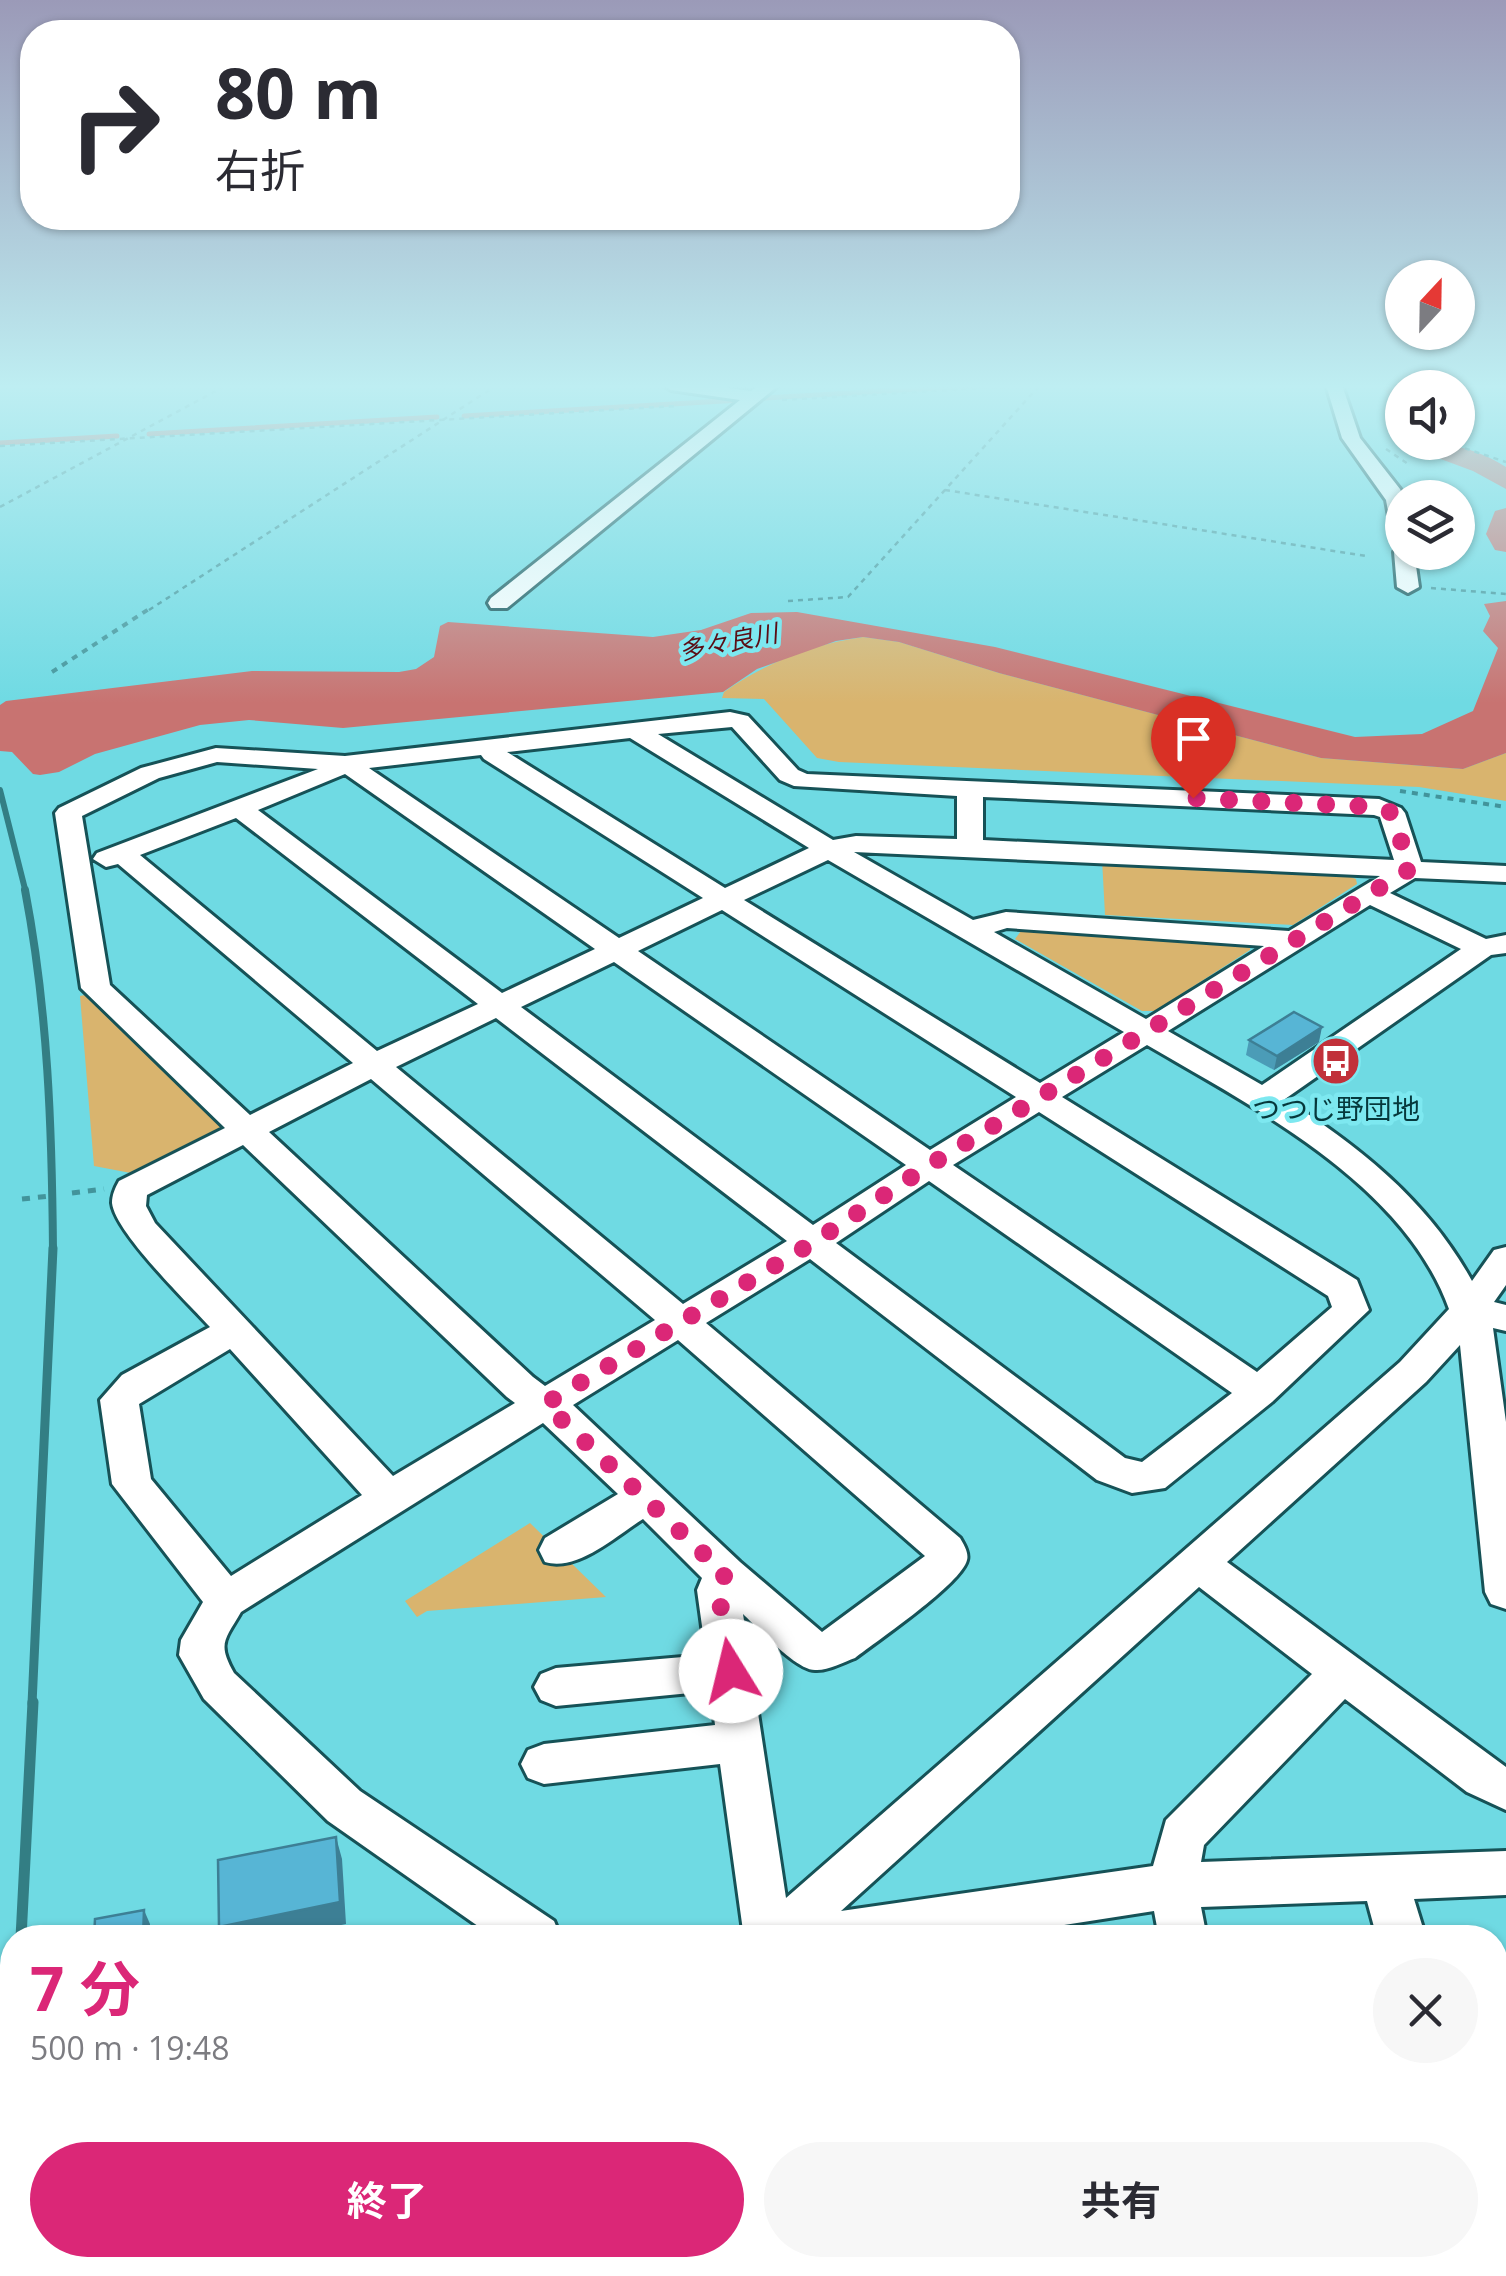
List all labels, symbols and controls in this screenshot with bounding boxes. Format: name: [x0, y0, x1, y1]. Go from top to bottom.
text: 80 m: [215, 44, 382, 140]
icon: right: [50, 60, 180, 190]
text: 右折: [215, 139, 305, 200]
north arrow: [1385, 260, 1475, 350]
map controls: [1385, 260, 1475, 570]
button: sound: [1385, 370, 1475, 460]
button: layers: [1385, 480, 1475, 570]
water label: 多々良川: [676, 614, 783, 667]
pin: [1151, 696, 1236, 799]
icon: arrive: [1166, 711, 1221, 766]
bus stop icon: つつじ野団地: [1310, 1035, 1362, 1087]
place label: つつじ野団地: [1252, 1089, 1420, 1127]
position arrow: [679, 1619, 783, 1723]
text: 7 分: [30, 1947, 140, 2029]
button: close: [1373, 1958, 1478, 2063]
text: 500 m · 19:48: [30, 2026, 229, 2069]
button: 終了: [30, 2142, 744, 2257]
button: 共有: [764, 2142, 1478, 2257]

